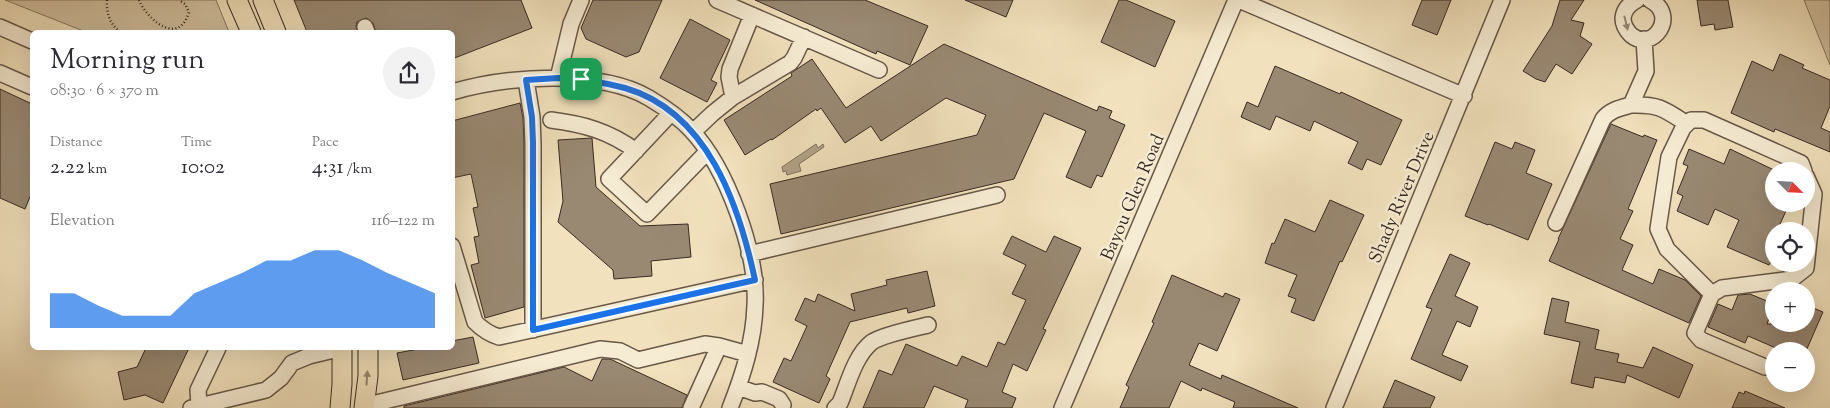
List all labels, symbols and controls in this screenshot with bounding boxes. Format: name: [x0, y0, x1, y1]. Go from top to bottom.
one-way arrow: [1622, 16, 1630, 32]
text: Morning run: [50, 41, 205, 81]
button: share: [383, 47, 435, 99]
pin: [560, 58, 602, 100]
icon: arrive: [567, 65, 595, 93]
text: 08:30 · 6 × 370 m: [50, 80, 159, 103]
street label: Shady River Drive: [1363, 128, 1442, 268]
street label: Bayou Glen Road: [1096, 131, 1172, 265]
text: Distance: [50, 133, 103, 153]
text: Time: [181, 133, 212, 153]
text: Pace: [312, 133, 339, 153]
text: 2.22: [50, 153, 85, 183]
text: 10:02: [181, 153, 225, 183]
text: 4:31: [312, 153, 344, 183]
text: km: [85, 160, 107, 180]
text: /km: [344, 160, 372, 180]
north arrow: [1765, 162, 1815, 212]
map controls: [1765, 162, 1815, 392]
text: Elevation: [50, 210, 115, 233]
text: 116–122 m: [371, 210, 435, 233]
button: locate: [1765, 222, 1815, 272]
button: +: [1765, 282, 1815, 332]
button: −: [1765, 342, 1815, 392]
one-way arrow: [364, 370, 372, 386]

